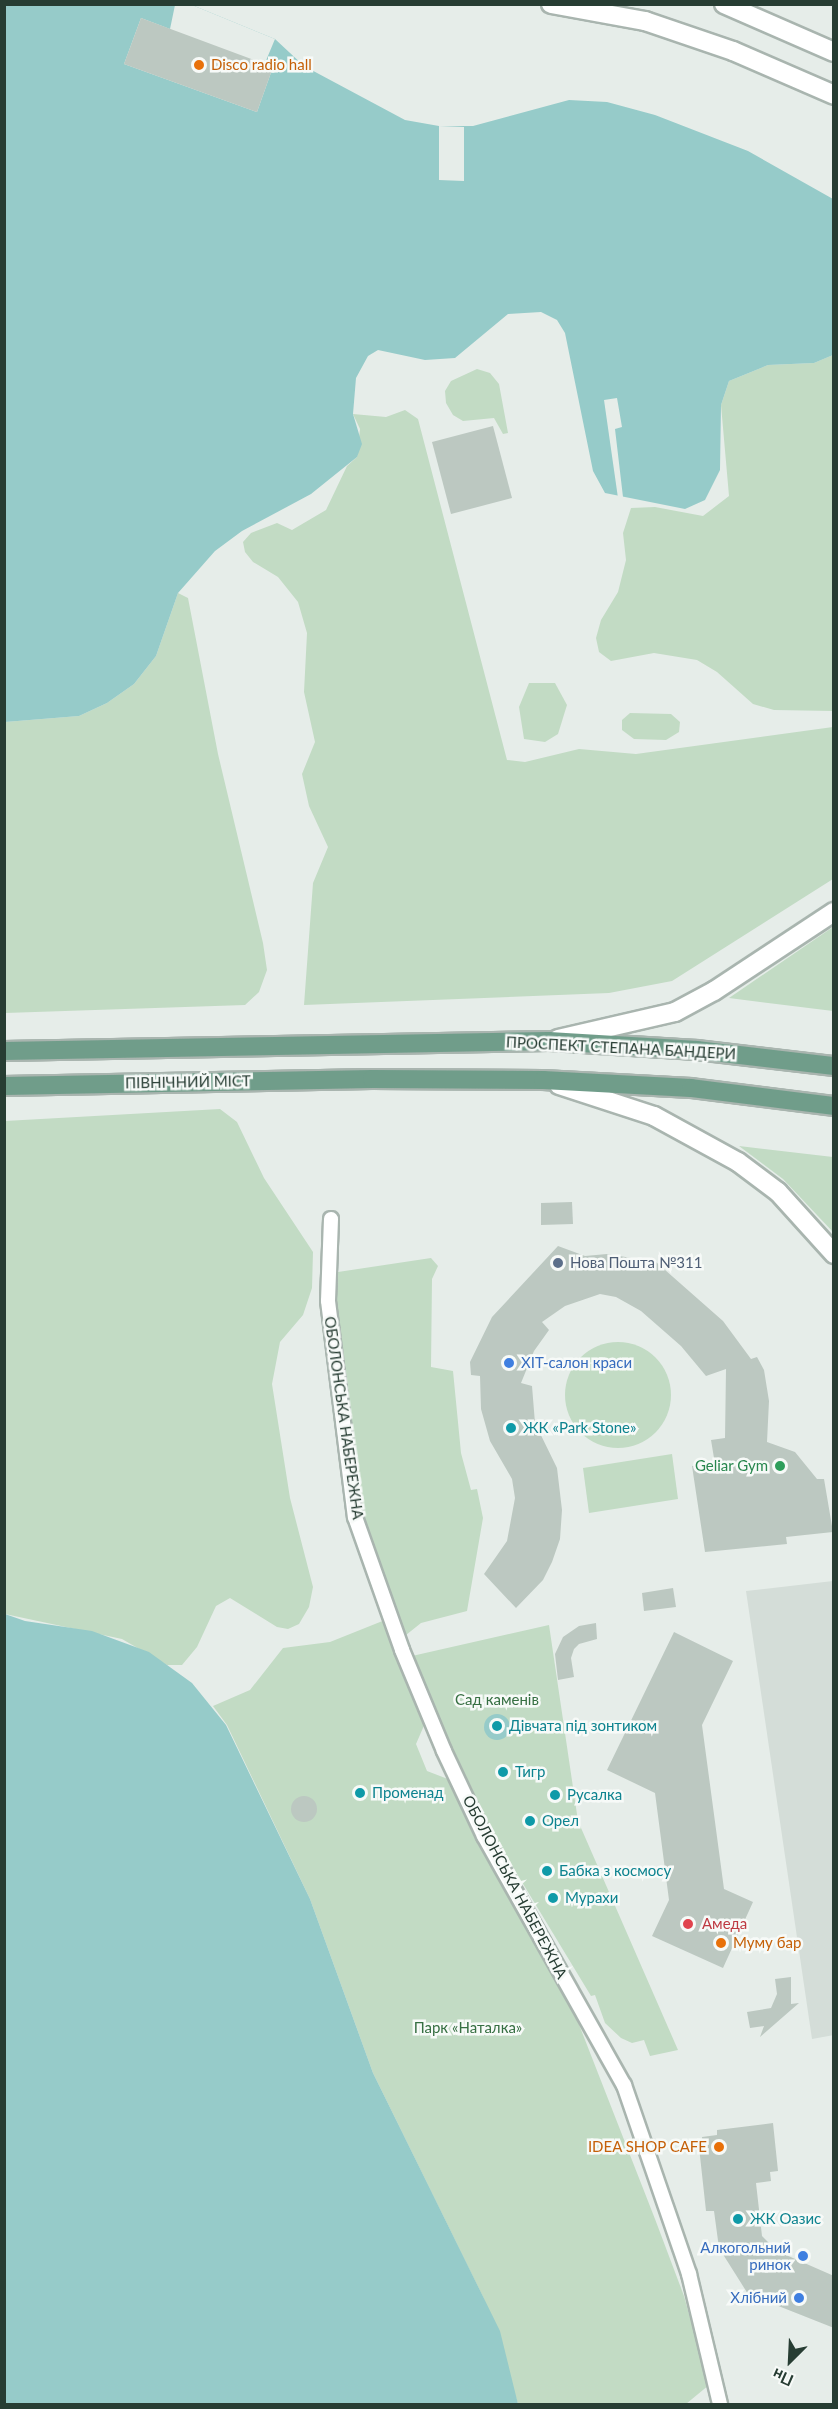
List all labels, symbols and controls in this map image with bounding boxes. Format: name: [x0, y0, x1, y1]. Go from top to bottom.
place label: Disco radio hall: [211, 56, 312, 74]
marker: Disco radio hall: [192, 58, 206, 72]
street label: ПРОСПЕКТ СТЕПАНА БАНДЕРИ: [506, 1033, 736, 1063]
street label: ПІВНІЧНИЙ МІСТ: [125, 1072, 251, 1092]
place label: Нова Пошта №311: [570, 1254, 702, 1272]
marker: Нова Пошта №311: [551, 1256, 565, 1270]
street label: ОБОЛОНСЬКА НАБЕРЕЖНА: [321, 1315, 367, 1521]
place label: ХІТ-салон краси: [521, 1354, 632, 1372]
marker: ХІТ-салон краси: [502, 1356, 516, 1370]
place label: ЖК «Park Stone»: [523, 1419, 636, 1437]
marker: ЖК «Park Stone»: [504, 1421, 518, 1435]
place label: Geliar Gym: [695, 1457, 768, 1475]
marker: Geliar Gym: [773, 1459, 787, 1473]
park label: Сад каменів: [455, 1691, 539, 1709]
place label: Дівчата під зонтиком: [509, 1717, 657, 1735]
marker: Дівчата під зонтиком: [490, 1719, 504, 1733]
place label: Тигр: [515, 1763, 545, 1781]
marker: Тигр: [496, 1765, 510, 1779]
place label: Променад: [372, 1784, 443, 1802]
marker: Променад: [353, 1786, 367, 1800]
place label: Русалка: [567, 1786, 622, 1804]
marker: Русалка: [548, 1788, 562, 1802]
street label: ОБОЛОНСЬКА НАБЕРЕЖНА: [459, 1792, 571, 1982]
place label: Орел: [542, 1812, 579, 1830]
marker: Орел: [523, 1814, 537, 1828]
place label: Бабка з космосу: [559, 1862, 671, 1880]
marker: Бабка з космосу: [540, 1864, 554, 1878]
place label: Мурахи: [565, 1889, 618, 1907]
marker: Мурахи: [546, 1891, 560, 1905]
marker: Амеда: [679, 1915, 697, 1933]
place label: Амеда: [702, 1915, 747, 1933]
place label: Муму бар: [733, 1934, 801, 1952]
marker: Муму бар: [714, 1936, 728, 1950]
park label: Парк «Наталка»: [414, 2019, 522, 2037]
place label: IDEA SHOP CAFE: [587, 2138, 707, 2156]
marker: IDEA SHOP CAFE: [712, 2140, 726, 2154]
place label: ЖК Оазис: [750, 2210, 821, 2228]
marker: ЖК Оазис: [731, 2212, 745, 2226]
place label: Алкогольний ринок: [700, 2238, 791, 2273]
marker: Алкогольний ринок: [796, 2249, 810, 2263]
place label: Хлібний: [730, 2289, 787, 2307]
marker: Хлібний: [792, 2291, 806, 2305]
north arrow: [760, 2331, 820, 2391]
text: Пн: [769, 2365, 796, 2391]

